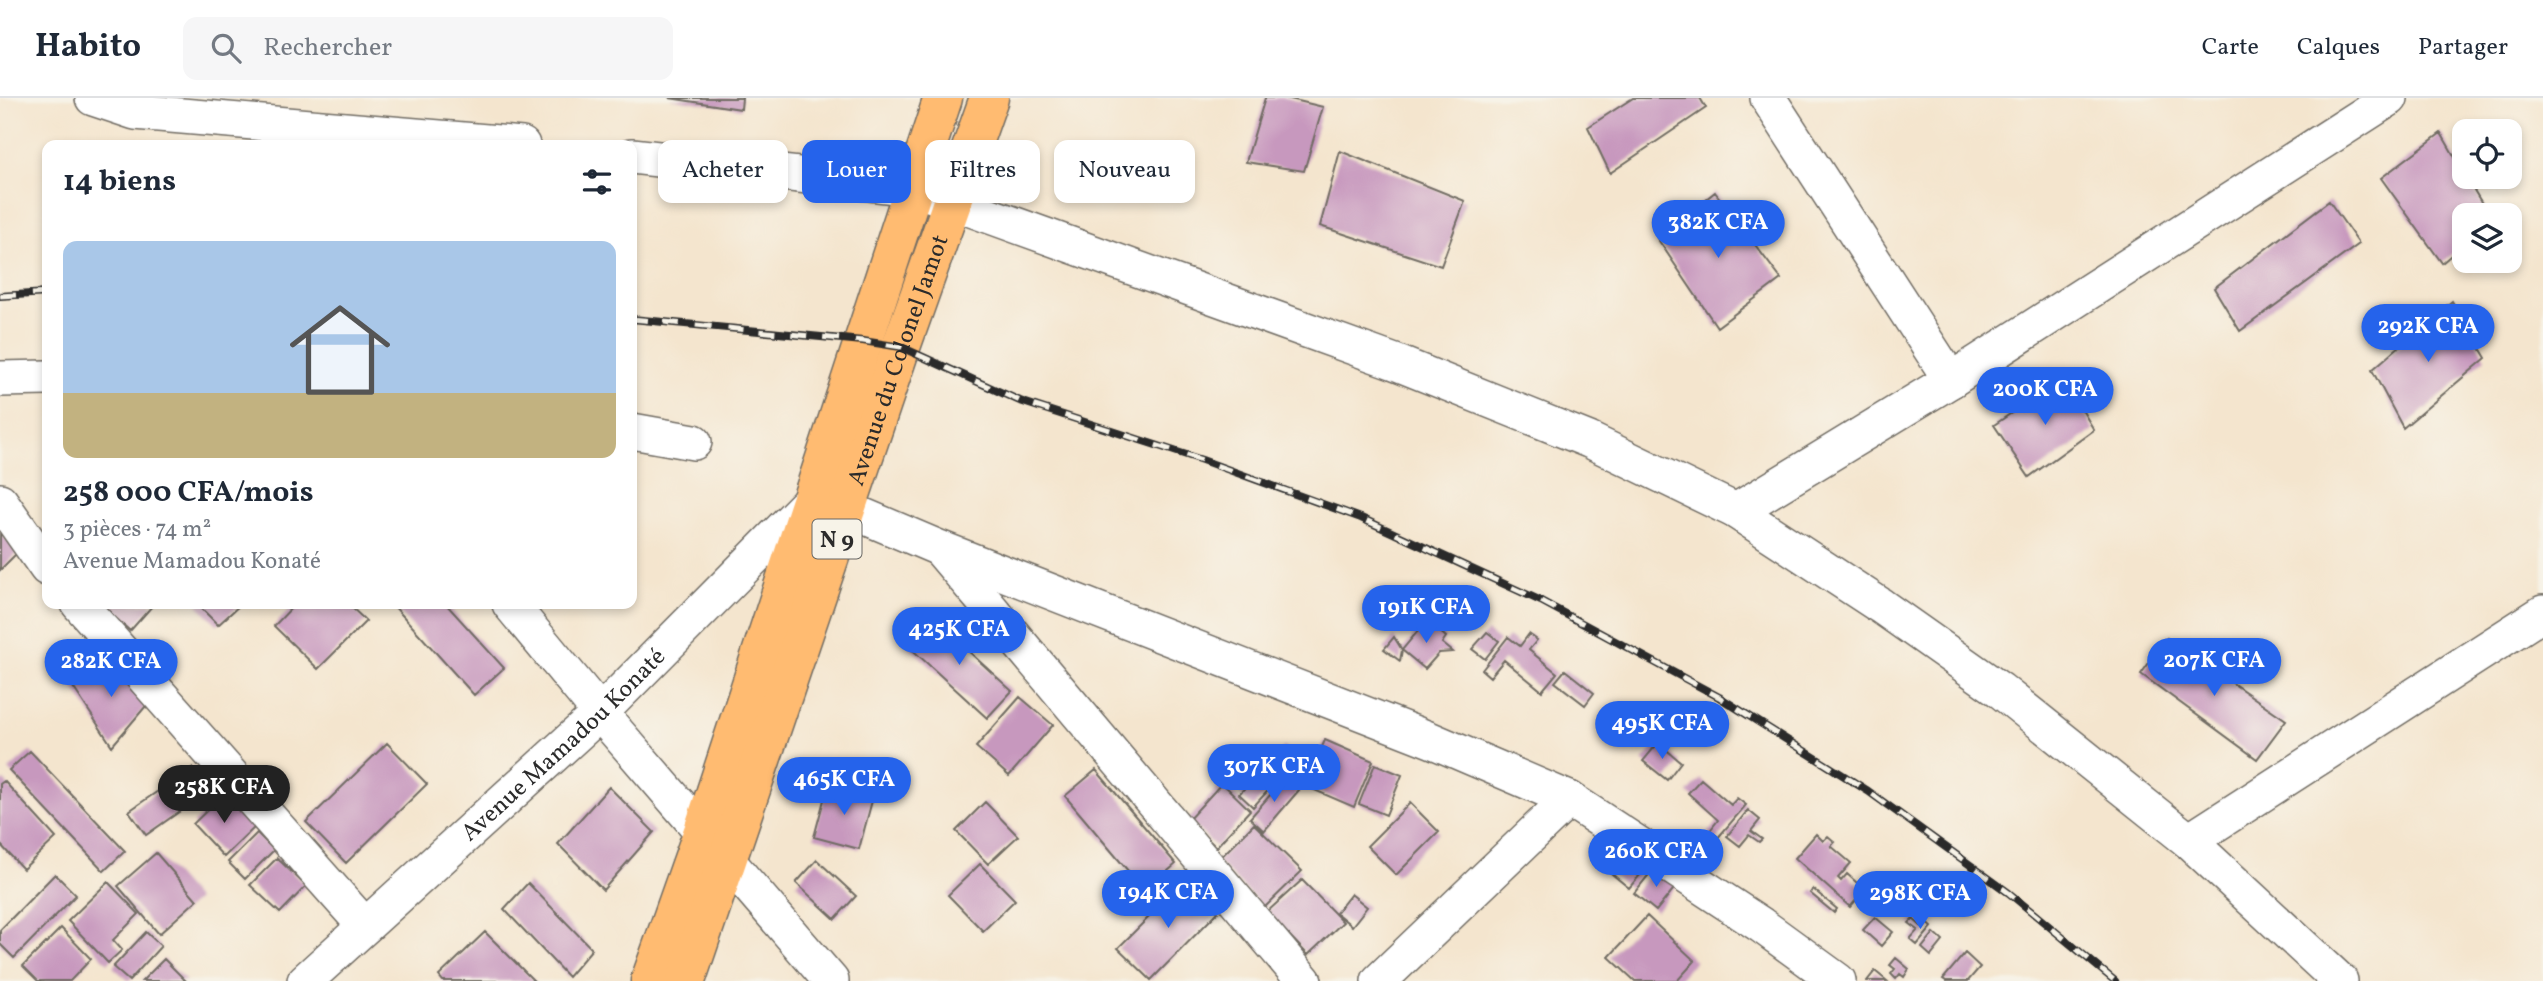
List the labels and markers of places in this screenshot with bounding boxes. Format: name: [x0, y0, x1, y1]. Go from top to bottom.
pin: 382K CFA: [1646, 200, 1790, 260]
pin: 292K CFA: [2356, 304, 2500, 364]
pin: 200K CFA: [1973, 368, 2117, 427]
pin: 191K CFA: [1354, 586, 1498, 645]
pin: 425K CFA: [887, 608, 1031, 667]
pin: 207K CFA: [2142, 638, 2286, 698]
pin: 282K CFA: [39, 640, 183, 699]
pin: 495K CFA: [1590, 702, 1734, 761]
pin: 307K CFA: [1202, 744, 1346, 804]
pin: 465K CFA: [772, 758, 916, 817]
pin: 258K CFA: [152, 766, 296, 825]
pin: 260K CFA: [1584, 830, 1728, 889]
pin: 194K CFA: [1096, 870, 1240, 930]
pin: 298K CFA: [1848, 872, 1992, 931]

